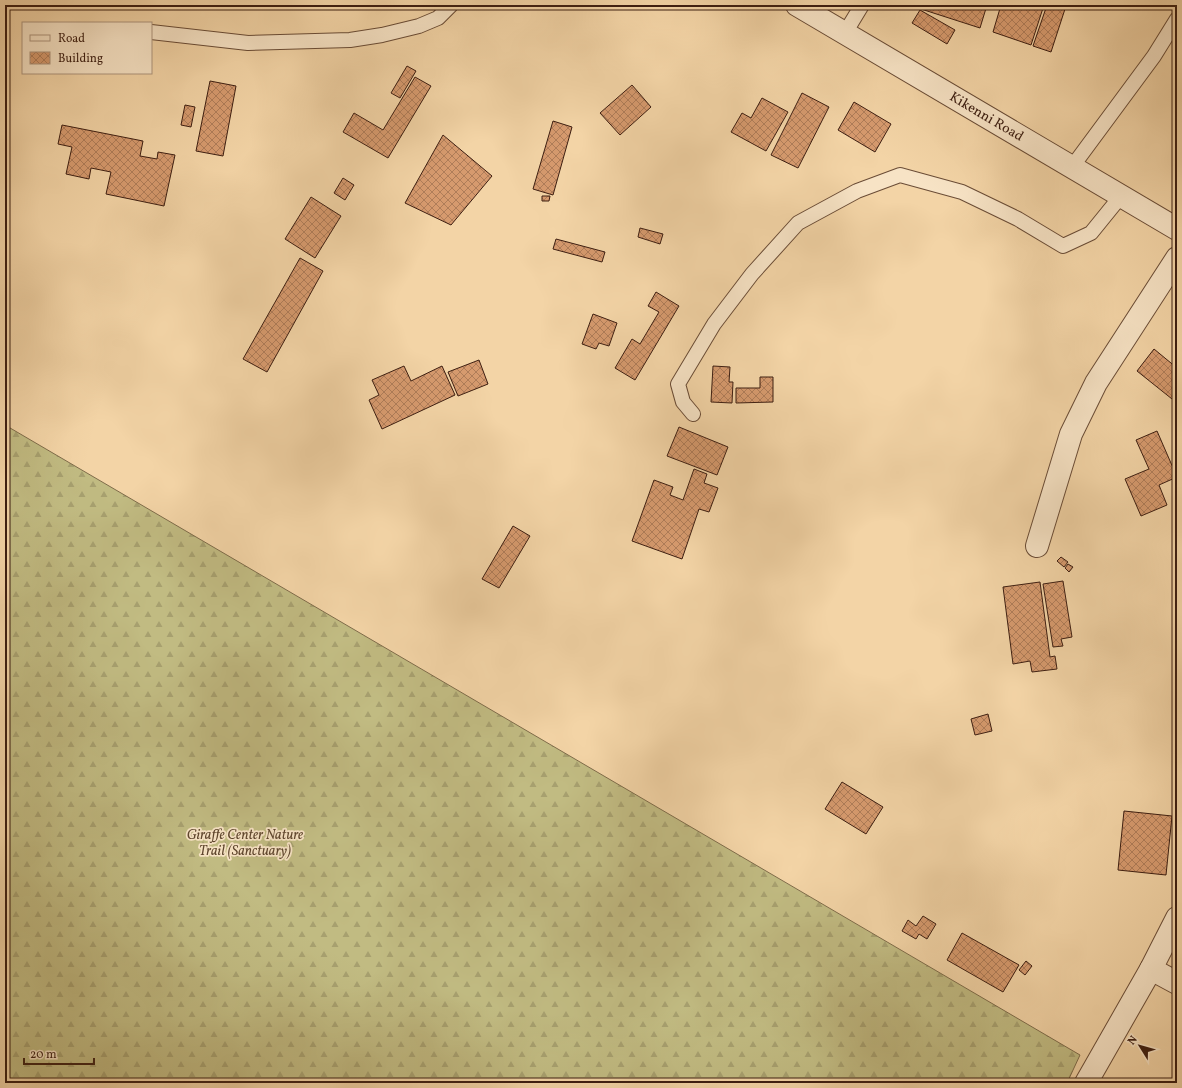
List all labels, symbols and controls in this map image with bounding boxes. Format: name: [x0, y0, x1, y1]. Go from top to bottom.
legend: [22, 22, 152, 74]
text: Road: [58, 31, 85, 47]
text: Building: [58, 51, 103, 67]
street label: Kikenni Road: [946, 87, 1027, 146]
park label: Giraffe Center Nature Trail (Sanctuary): [187, 826, 303, 861]
north arrow: [1120, 1026, 1160, 1066]
text: N: [1125, 1033, 1142, 1049]
scale bar: [24, 1040, 94, 1066]
text: 20 m: [30, 1047, 57, 1063]

